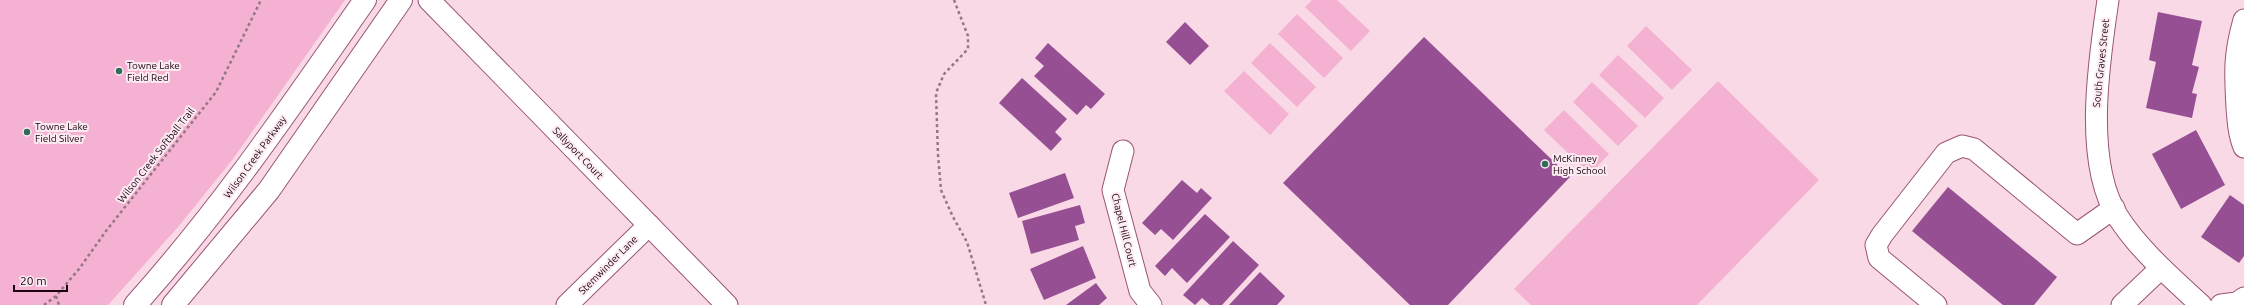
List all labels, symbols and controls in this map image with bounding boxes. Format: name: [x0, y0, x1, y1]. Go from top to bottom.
street label: South Graves Street: [2091, 18, 2111, 108]
place label: Towne Lake Field Red: [127, 60, 180, 83]
marker: Towne Lake Field Red: [114, 66, 124, 76]
street label: Wilson Creek Softball Trail: [115, 105, 197, 205]
street label: Wilson Creek Parkway: [222, 114, 289, 200]
place label: Towne Lake Field Silver: [35, 121, 88, 144]
street label: Sallyport Court: [551, 125, 605, 181]
marker: Towne Lake Field Silver: [22, 127, 32, 137]
place label: McKinney High School: [1553, 153, 1606, 176]
marker: McKinney High School: [1540, 159, 1550, 169]
street label: Chapel Hill Court: [1110, 192, 1138, 268]
street label: Stemwinder Lane: [576, 233, 640, 297]
scale bar: [14, 267, 67, 293]
text: 20 m: [20, 274, 47, 287]

